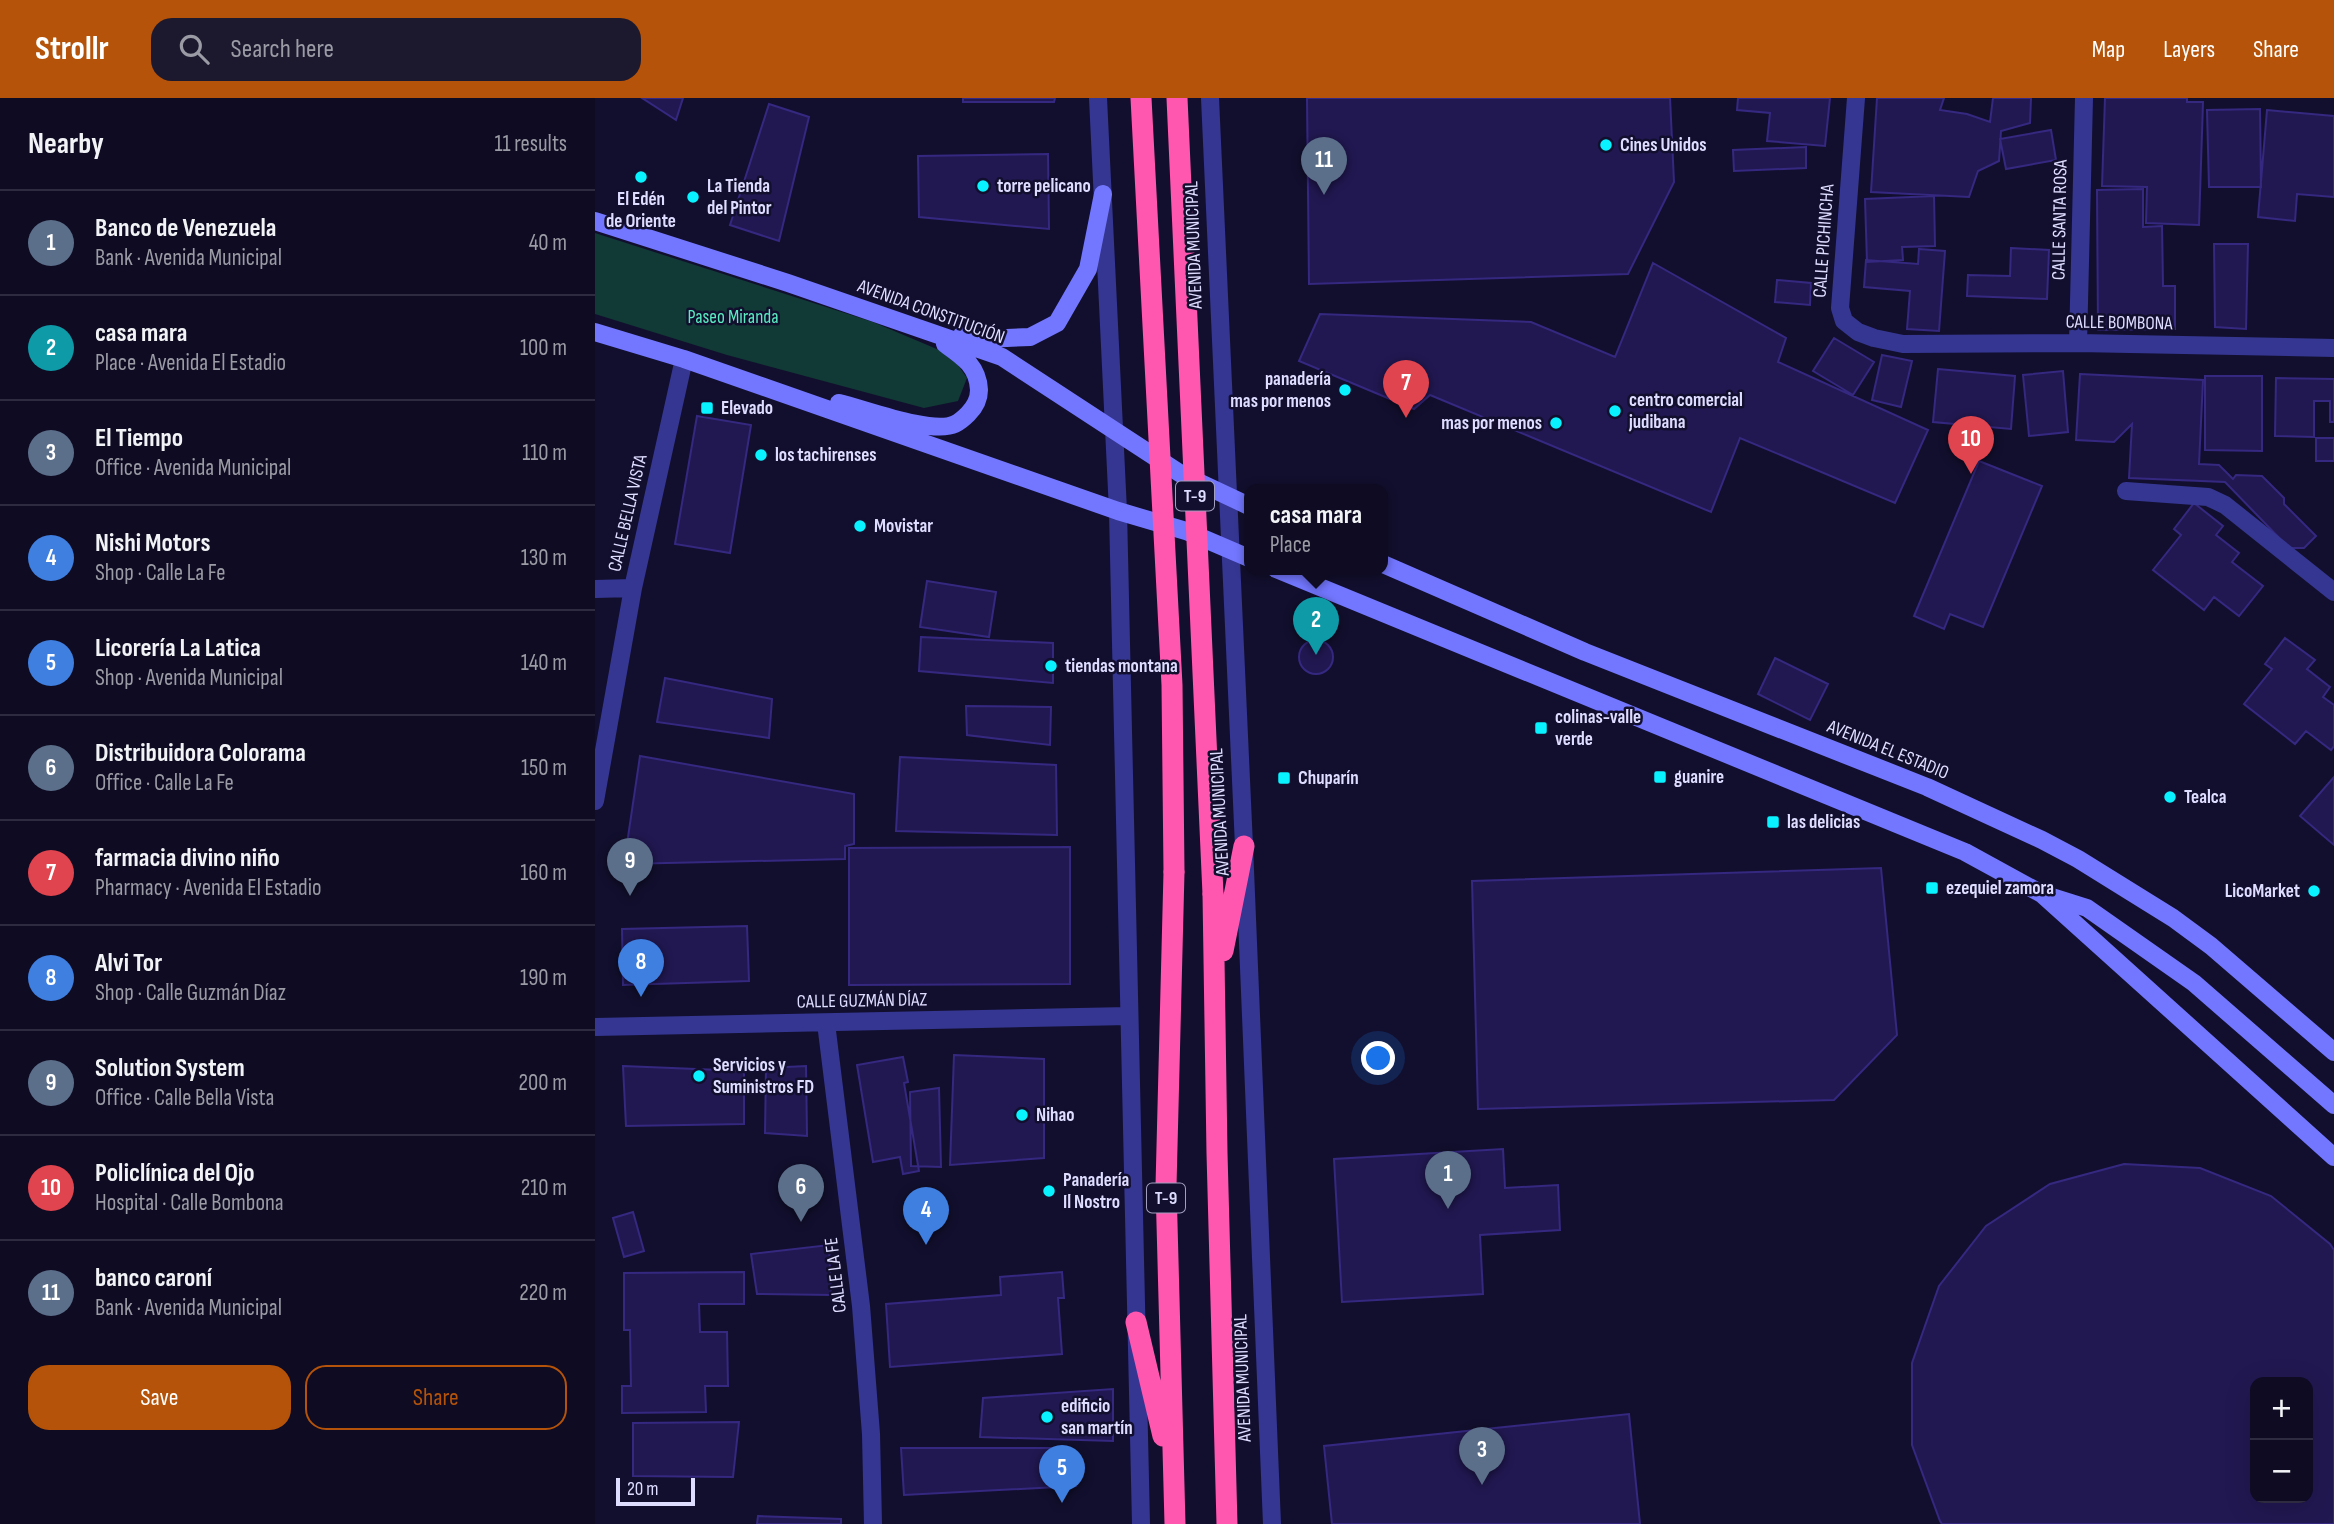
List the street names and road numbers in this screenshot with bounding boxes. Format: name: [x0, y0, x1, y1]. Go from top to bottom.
street label: CALLE SANTA ROSA: [2047, 159, 2073, 280]
street label: AVENIDA MUNICIPAL: [1180, 181, 1208, 310]
street label: CALLE PICHINCHA: [1809, 183, 1839, 298]
street label: AVENIDA CONSTITUCIÓN: [853, 274, 1008, 349]
street label: CALLE BOMBONA: [2065, 311, 2174, 335]
street label: CALLE BELLA VISTA: [603, 451, 653, 574]
road number: T-9: [1176, 482, 1214, 510]
street label: AVENIDA EL ESTADIO: [1823, 715, 1952, 785]
street label: AVENIDA MUNICIPAL: [1205, 748, 1235, 877]
street label: CALLE GUZMÁN DÍAZ: [796, 988, 928, 1014]
road number: T-9: [1147, 1184, 1185, 1212]
street label: CALLE LA FE: [820, 1236, 852, 1314]
street label: AVENIDA MUNICIPAL: [1229, 1314, 1257, 1443]

